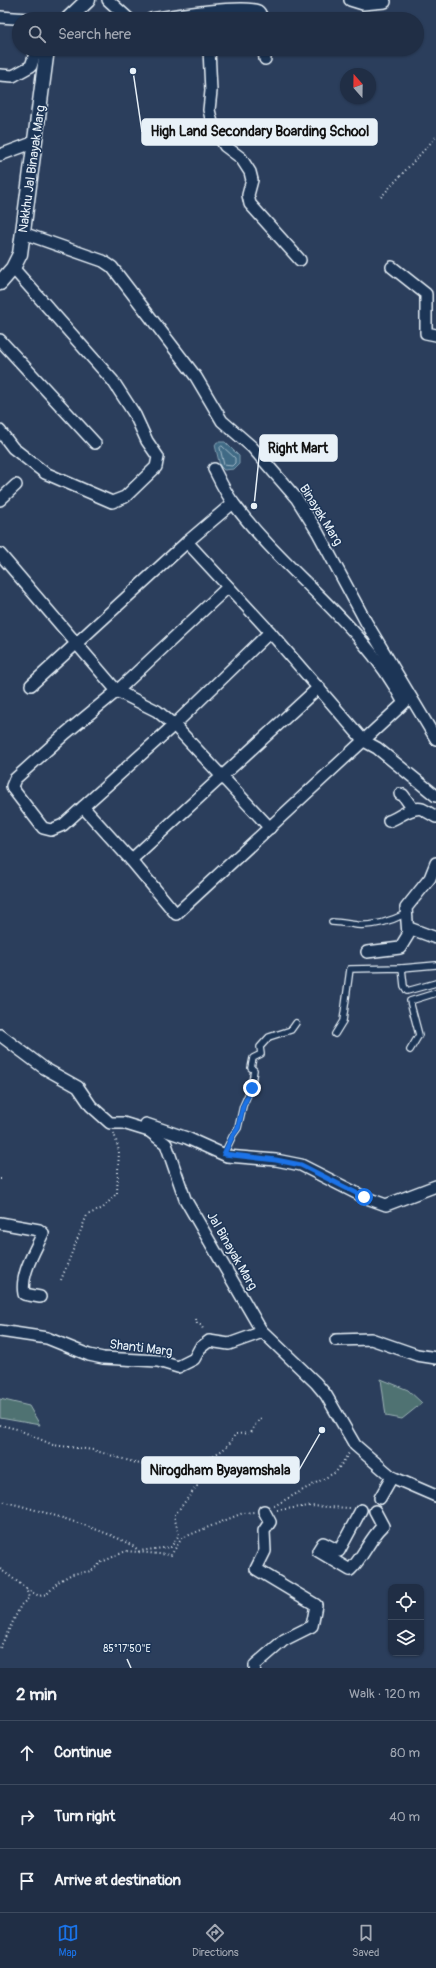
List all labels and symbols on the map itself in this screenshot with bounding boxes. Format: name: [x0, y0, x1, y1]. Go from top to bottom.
north arrow: [340, 68, 376, 104]
street label: Nakkhu Jal Binayak Marg: [15, 104, 49, 234]
callout: High Land Secondary Boarding School: [142, 119, 377, 145]
text: High Land Secondary Boarding School: [151, 123, 369, 140]
callout: Right Mart: [260, 435, 337, 461]
text: Right Mart: [268, 440, 328, 457]
street label: Binayak Marg: [296, 481, 346, 549]
route end: [243, 1079, 261, 1097]
route start: [355, 1188, 373, 1206]
street label: Jal Binayak Marg: [203, 1209, 261, 1293]
street label: Shanti Marg: [108, 1336, 174, 1360]
callout: Nirogdham Byayamshala: [142, 1457, 299, 1483]
text: Nirogdham Byayamshala: [150, 1462, 291, 1479]
text: 85°17'50"E: [103, 1643, 151, 1655]

